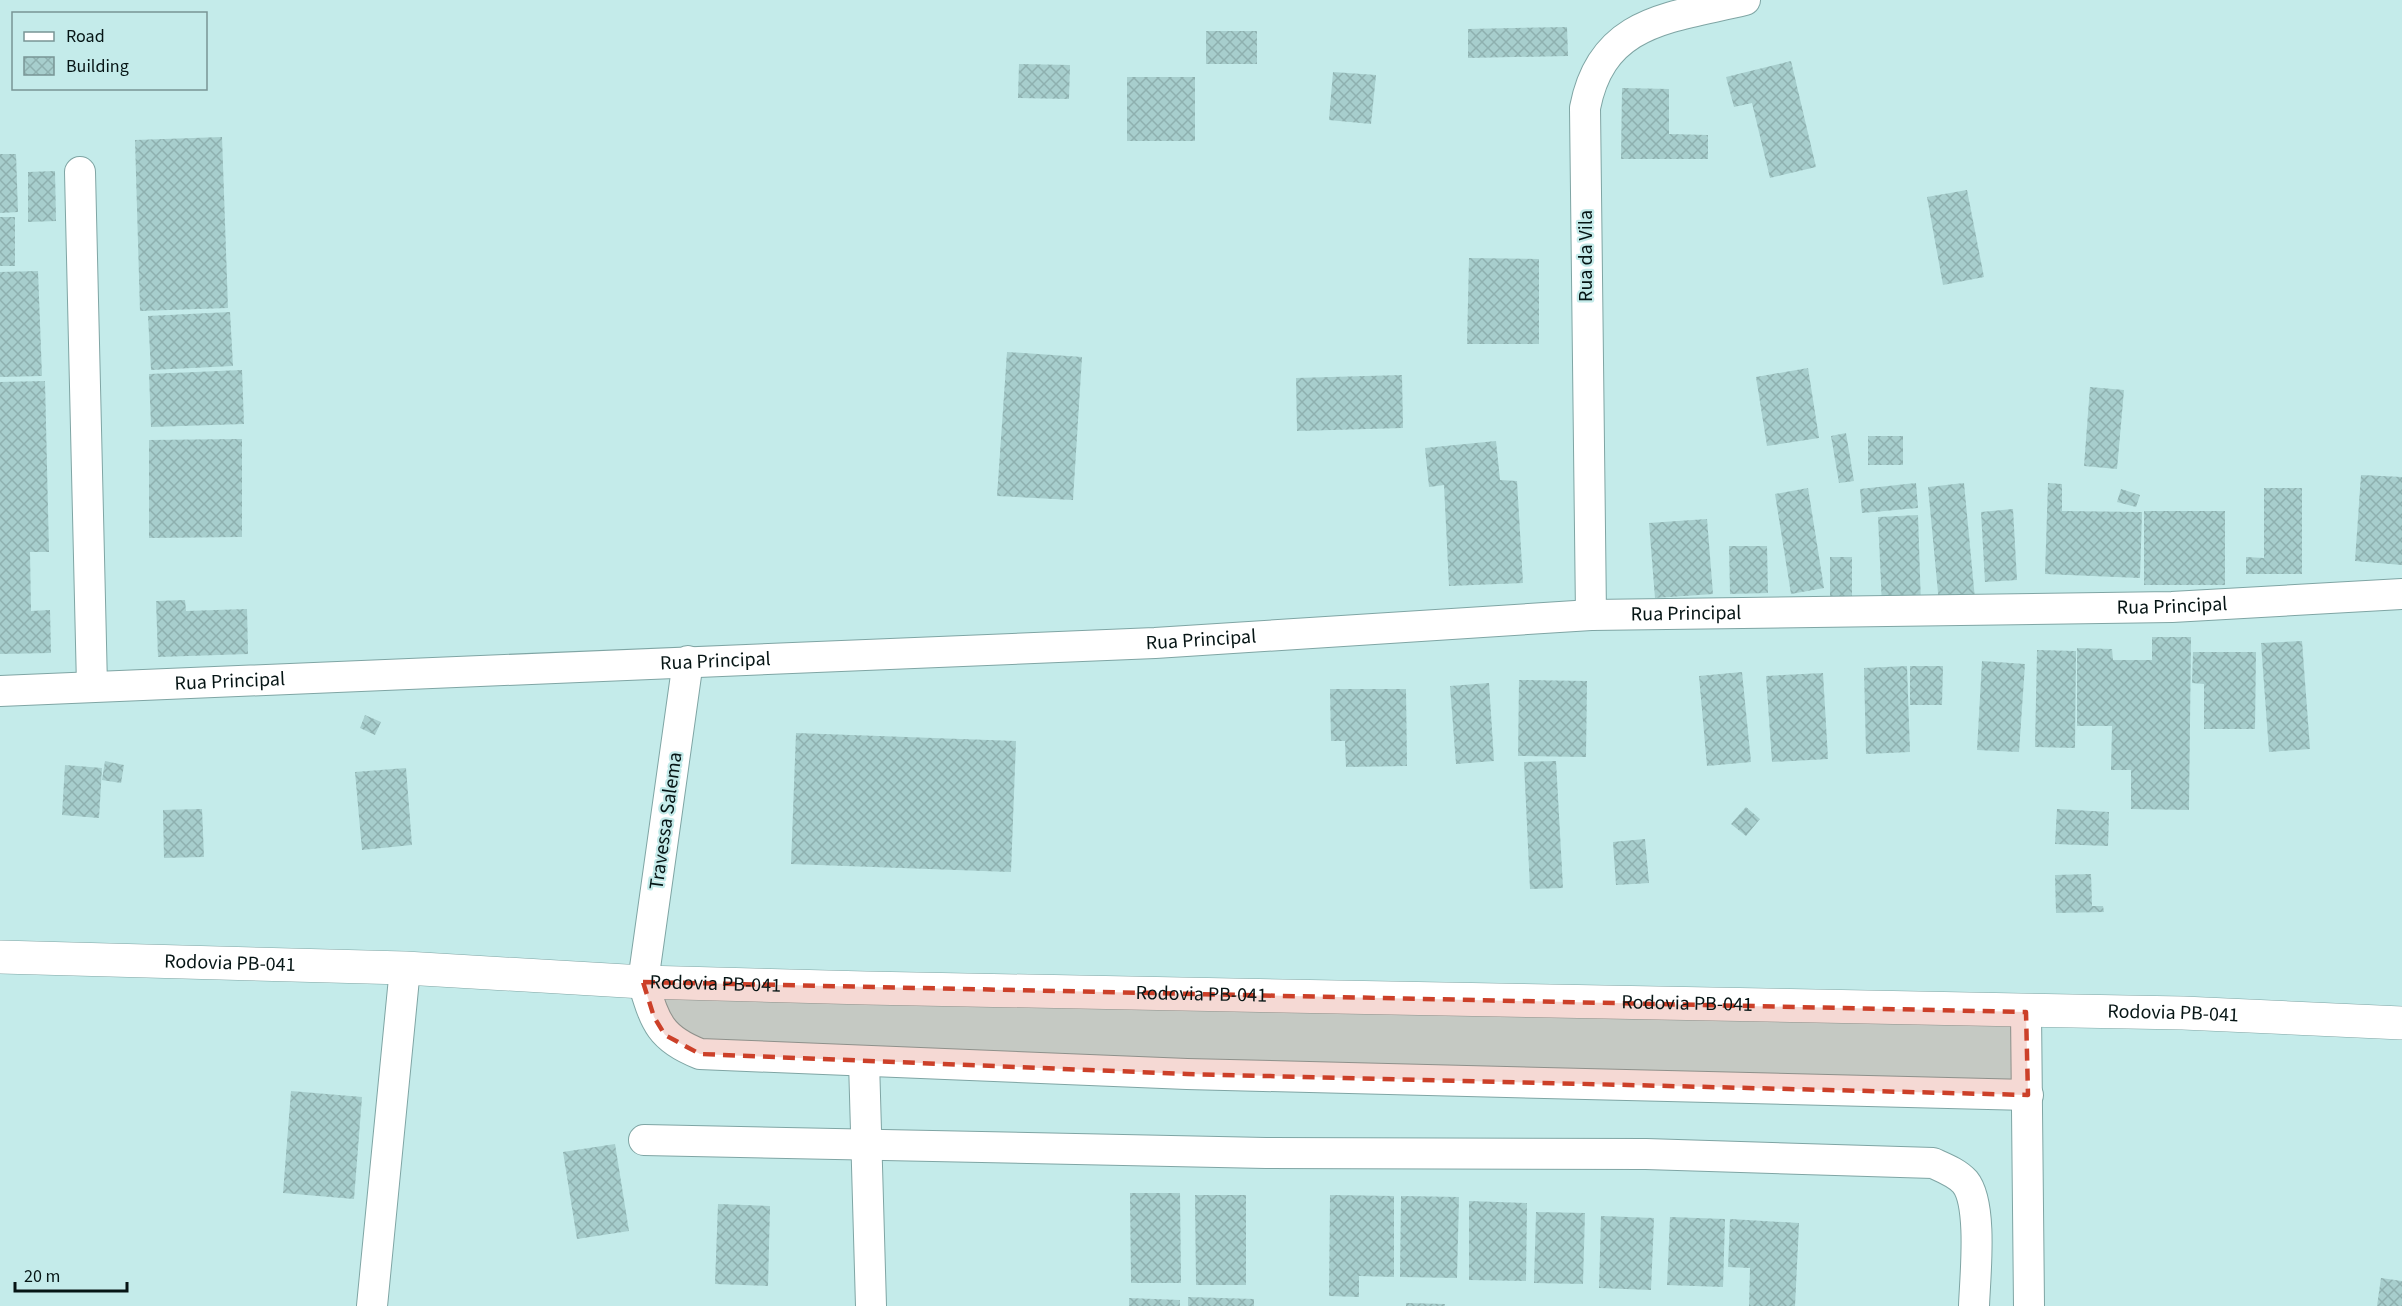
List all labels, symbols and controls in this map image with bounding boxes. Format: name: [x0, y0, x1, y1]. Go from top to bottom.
legend: [12, 12, 207, 90]
text: Road: [66, 24, 105, 49]
text: Building: [66, 54, 129, 79]
street label: Rua da Vila: [1572, 210, 1600, 302]
street label: Rua Principal: [2117, 590, 2228, 622]
street label: Rua Principal: [1631, 599, 1742, 628]
street label: Rua Principal: [1145, 623, 1257, 657]
street label: Rua Principal: [660, 645, 771, 678]
street label: Rua Principal: [174, 665, 286, 698]
street label: Travessa Salema: [642, 750, 690, 892]
street label: Rodovia PB-041: [164, 947, 296, 979]
street label: Rodovia PB-041: [649, 968, 782, 1000]
street label: Rodovia PB-041: [1135, 979, 1267, 1010]
street label: Rodovia PB-041: [1621, 988, 1753, 1019]
street label: Rodovia PB-041: [2107, 998, 2239, 1030]
scale bar: [15, 1255, 128, 1293]
text: 20 m: [24, 1264, 60, 1289]

